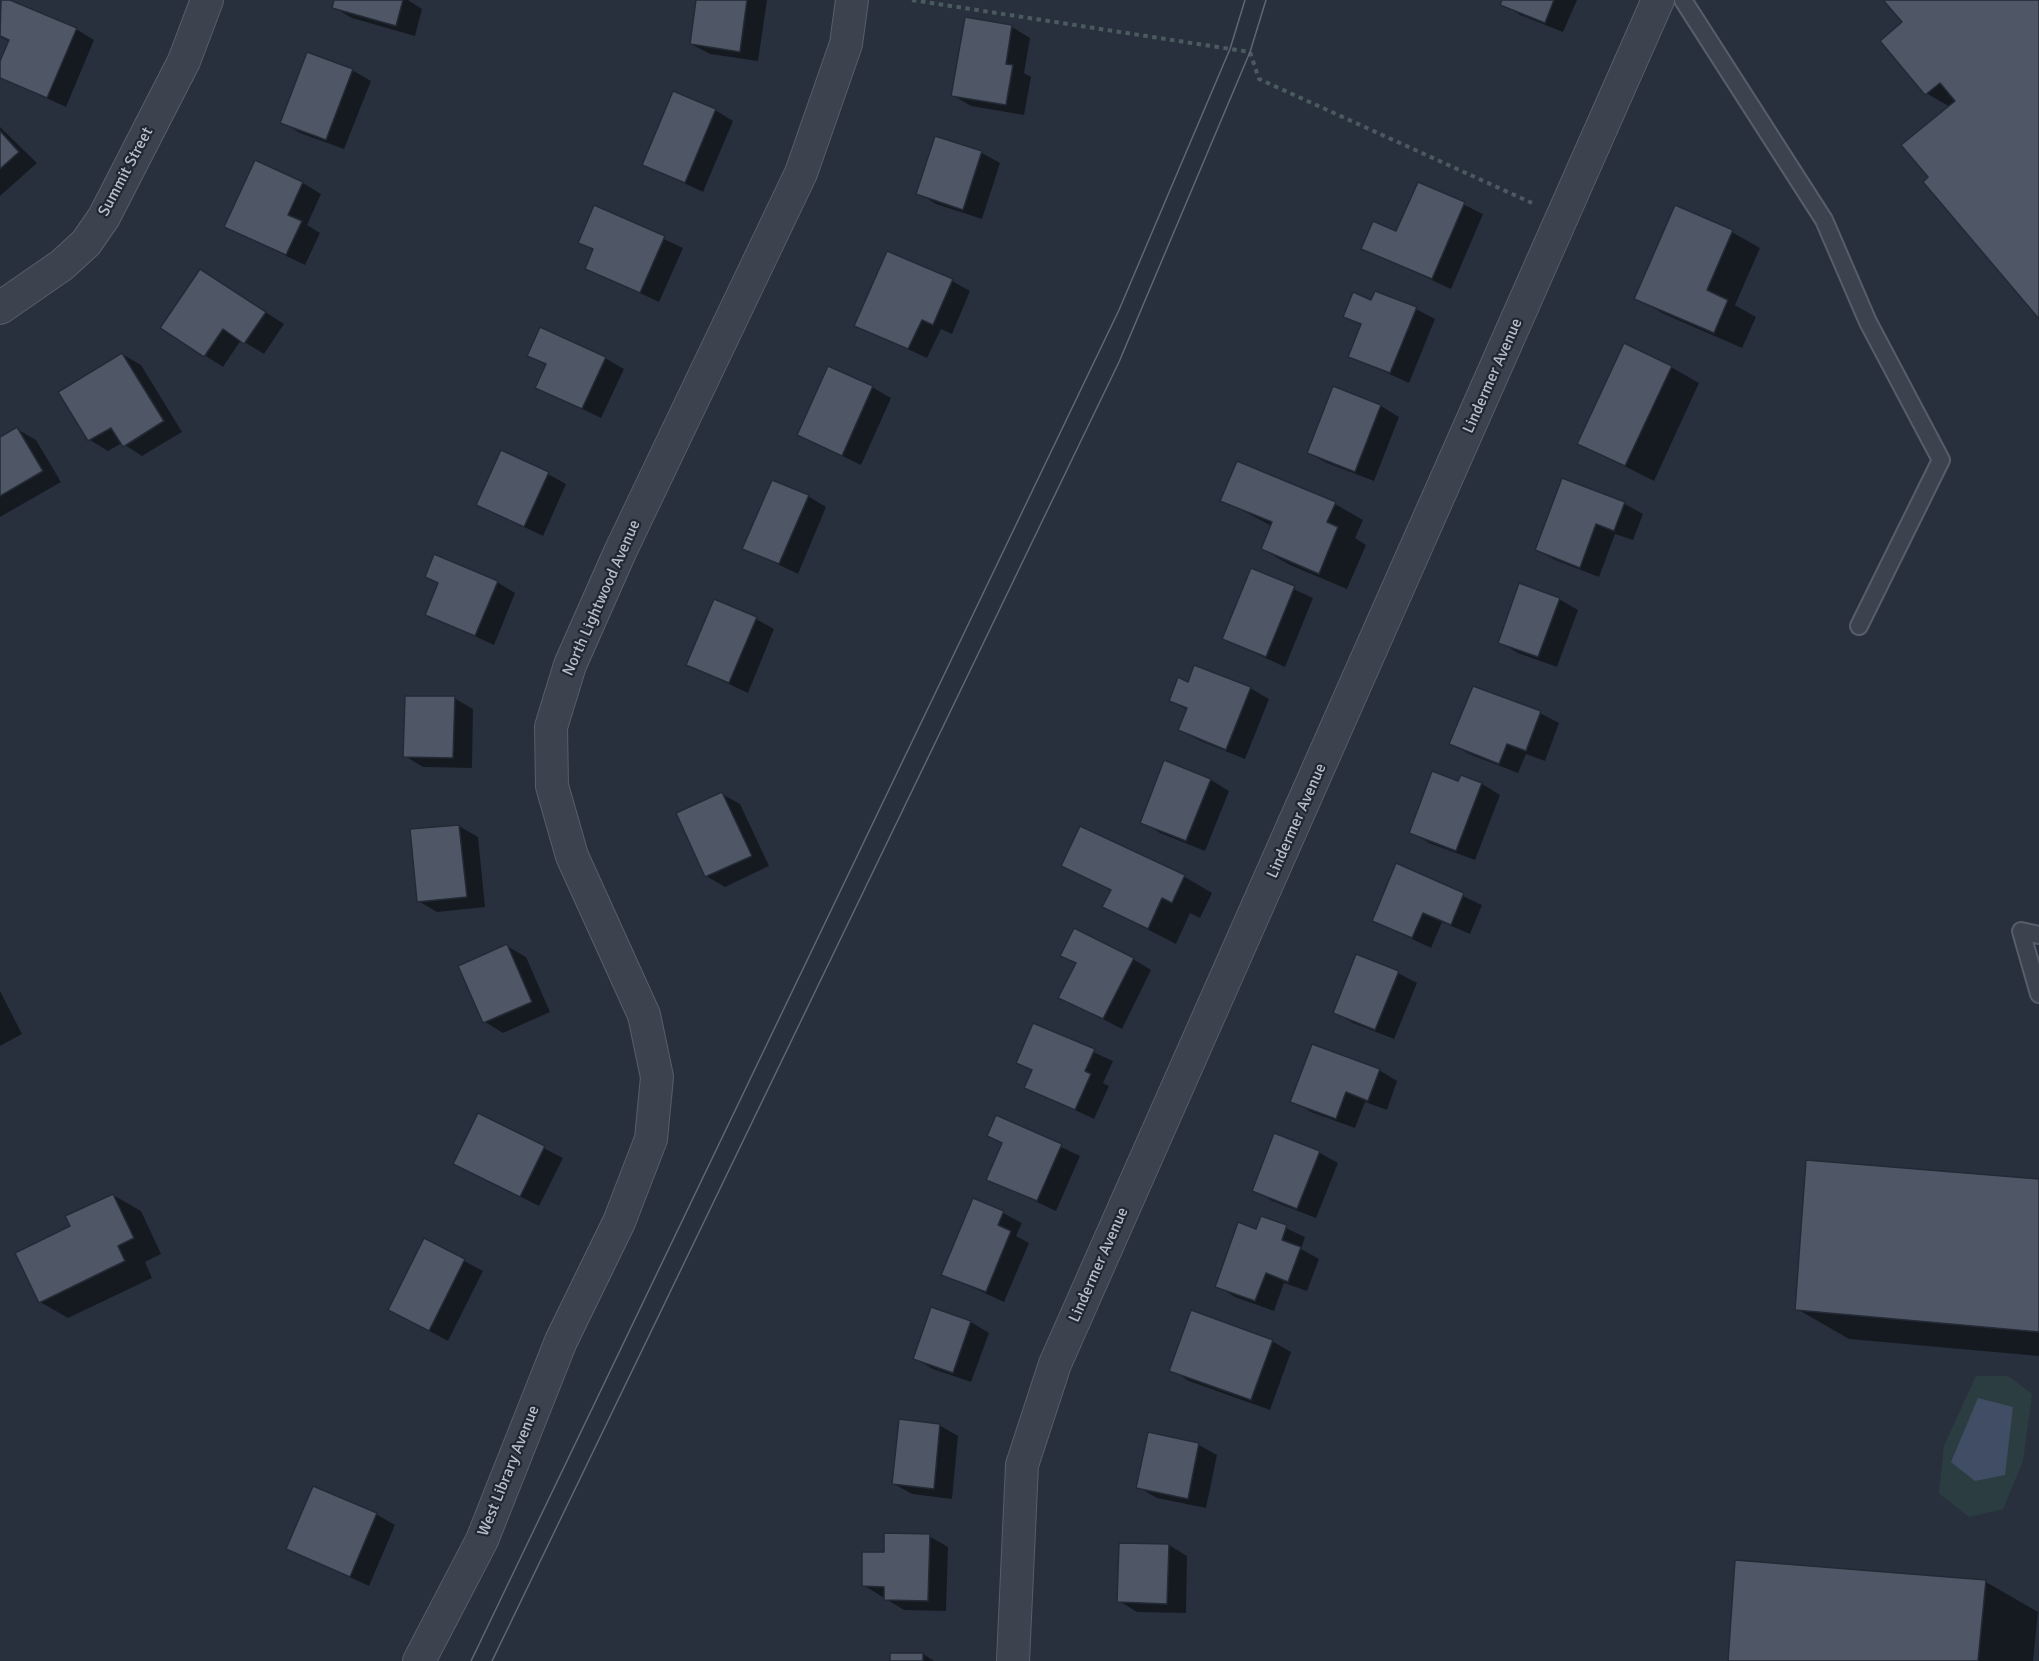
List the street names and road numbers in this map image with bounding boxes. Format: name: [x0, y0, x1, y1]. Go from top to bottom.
street label: Summit Street: [94, 124, 158, 220]
street label: Lindermer Avenue: [1459, 316, 1527, 436]
street label: North Lightwood Avenue: [559, 517, 645, 679]
street label: Lindermer Avenue: [1263, 761, 1331, 881]
street label: Lindermer Avenue: [1065, 1205, 1133, 1325]
street label: West Library Avenue: [474, 1403, 544, 1539]

